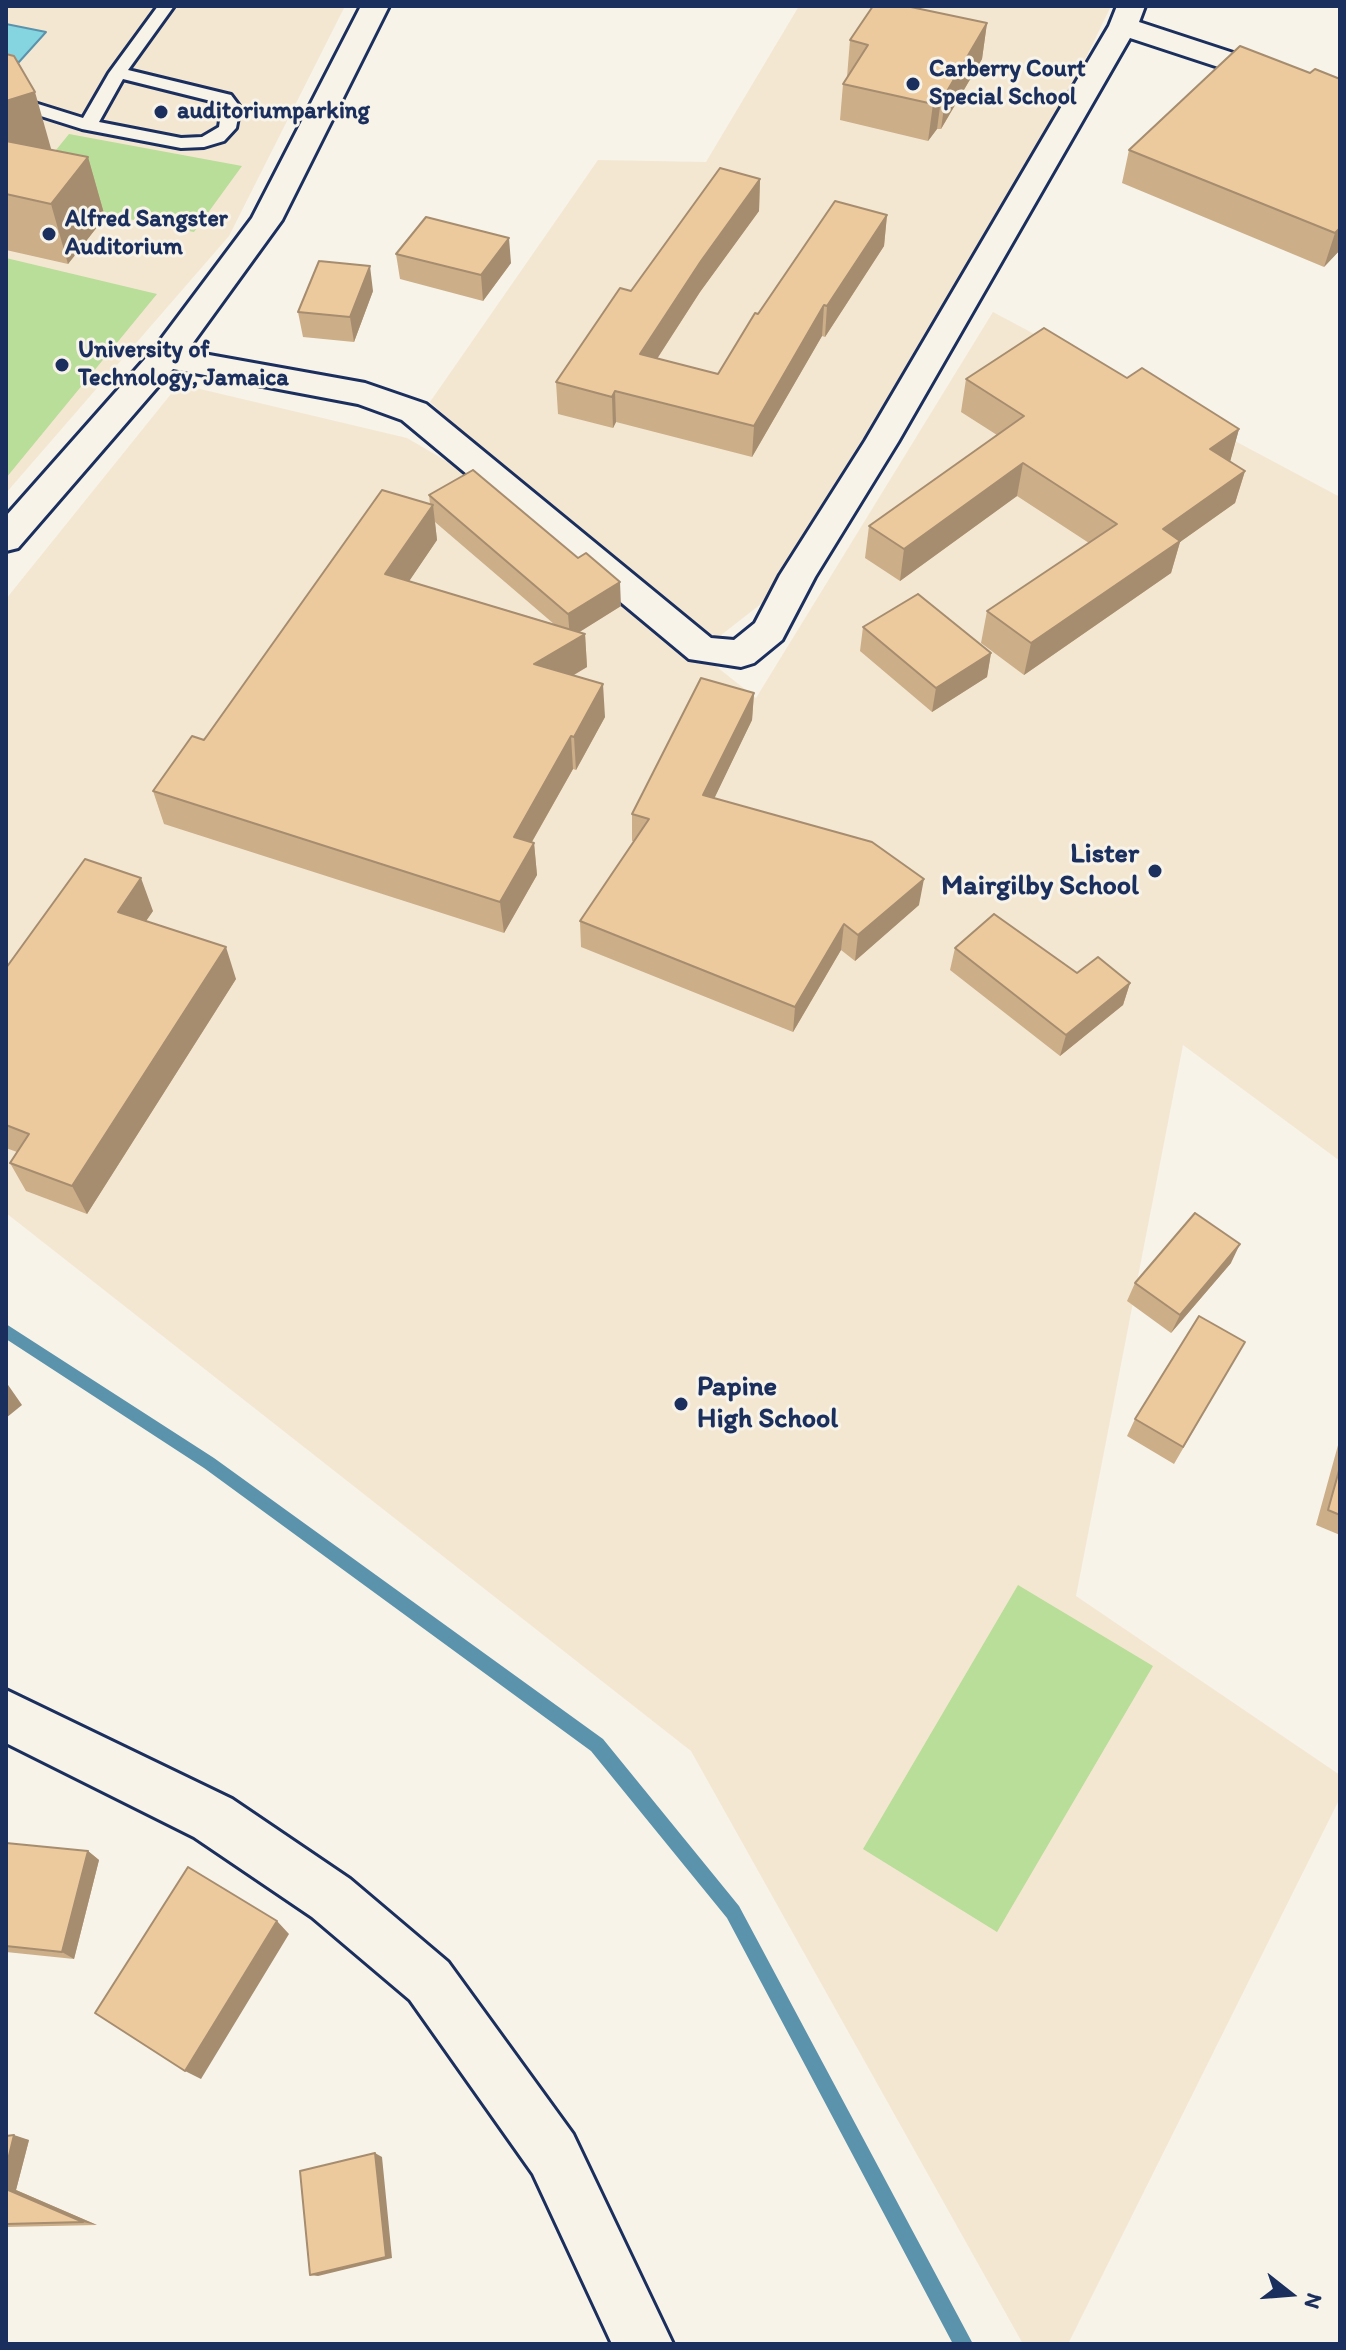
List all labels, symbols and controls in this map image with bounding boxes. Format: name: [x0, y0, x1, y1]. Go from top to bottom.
place label: Carberry Court Special School: [929, 56, 1085, 112]
marker: Carberry Court Special School: [904, 75, 922, 93]
place label: auditoriumparking: [177, 98, 370, 126]
marker: auditoriumparking: [152, 103, 170, 121]
place label: Alfred Sangster Auditorium: [65, 206, 228, 262]
marker: Alfred Sangster Auditorium: [40, 225, 58, 243]
place label: University of Technology, Jamaica: [78, 337, 289, 393]
marker: University of Technology, Jamaica: [53, 356, 71, 374]
place label: Lister Mairgilby School: [941, 838, 1139, 904]
marker: Lister Mairgilby School: [1146, 862, 1164, 880]
place label: Papine High School: [697, 1371, 838, 1437]
marker: Papine High School: [672, 1395, 690, 1413]
north arrow: [1250, 2254, 1330, 2334]
text: N: [1298, 2290, 1329, 2312]

